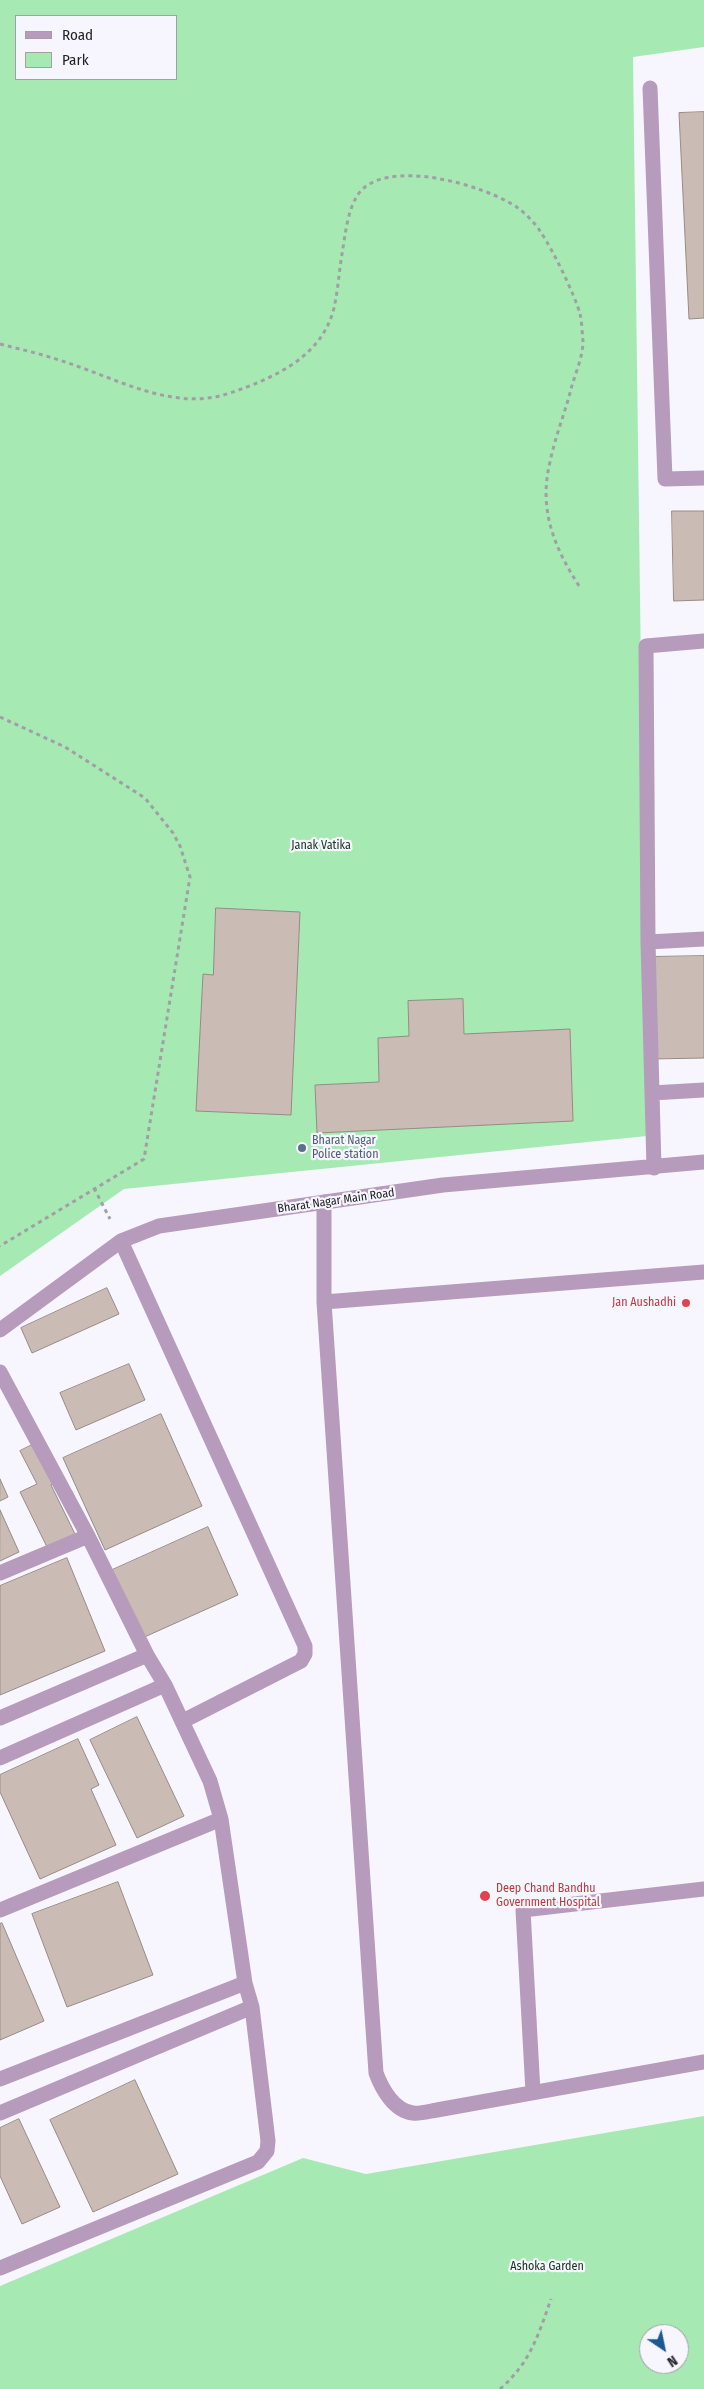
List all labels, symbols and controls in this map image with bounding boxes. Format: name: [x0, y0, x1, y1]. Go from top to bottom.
legend: [15, 15, 178, 80]
text: Road: [62, 26, 93, 44]
text: Park: [62, 51, 89, 69]
park label: Janak Vatika: [291, 839, 351, 853]
place label: Bharat Nagar Police station: [312, 1134, 379, 1162]
marker: Bharat Nagar Police station: [296, 1142, 308, 1154]
street label: Bharat Nagar Main Road: [277, 1186, 395, 1216]
place label: Jan Aushadhi: [612, 1296, 676, 1310]
marker: Jan Aushadhi: [680, 1297, 692, 1309]
place label: Deep Chand Bandhu Government Hospital: [496, 1882, 600, 1910]
marker: Deep Chand Bandhu Government Hospital: [478, 1889, 492, 1903]
park label: Ashoka Garden: [510, 2260, 584, 2274]
north arrow: [639, 2324, 689, 2374]
text: N: [664, 2352, 680, 2370]

